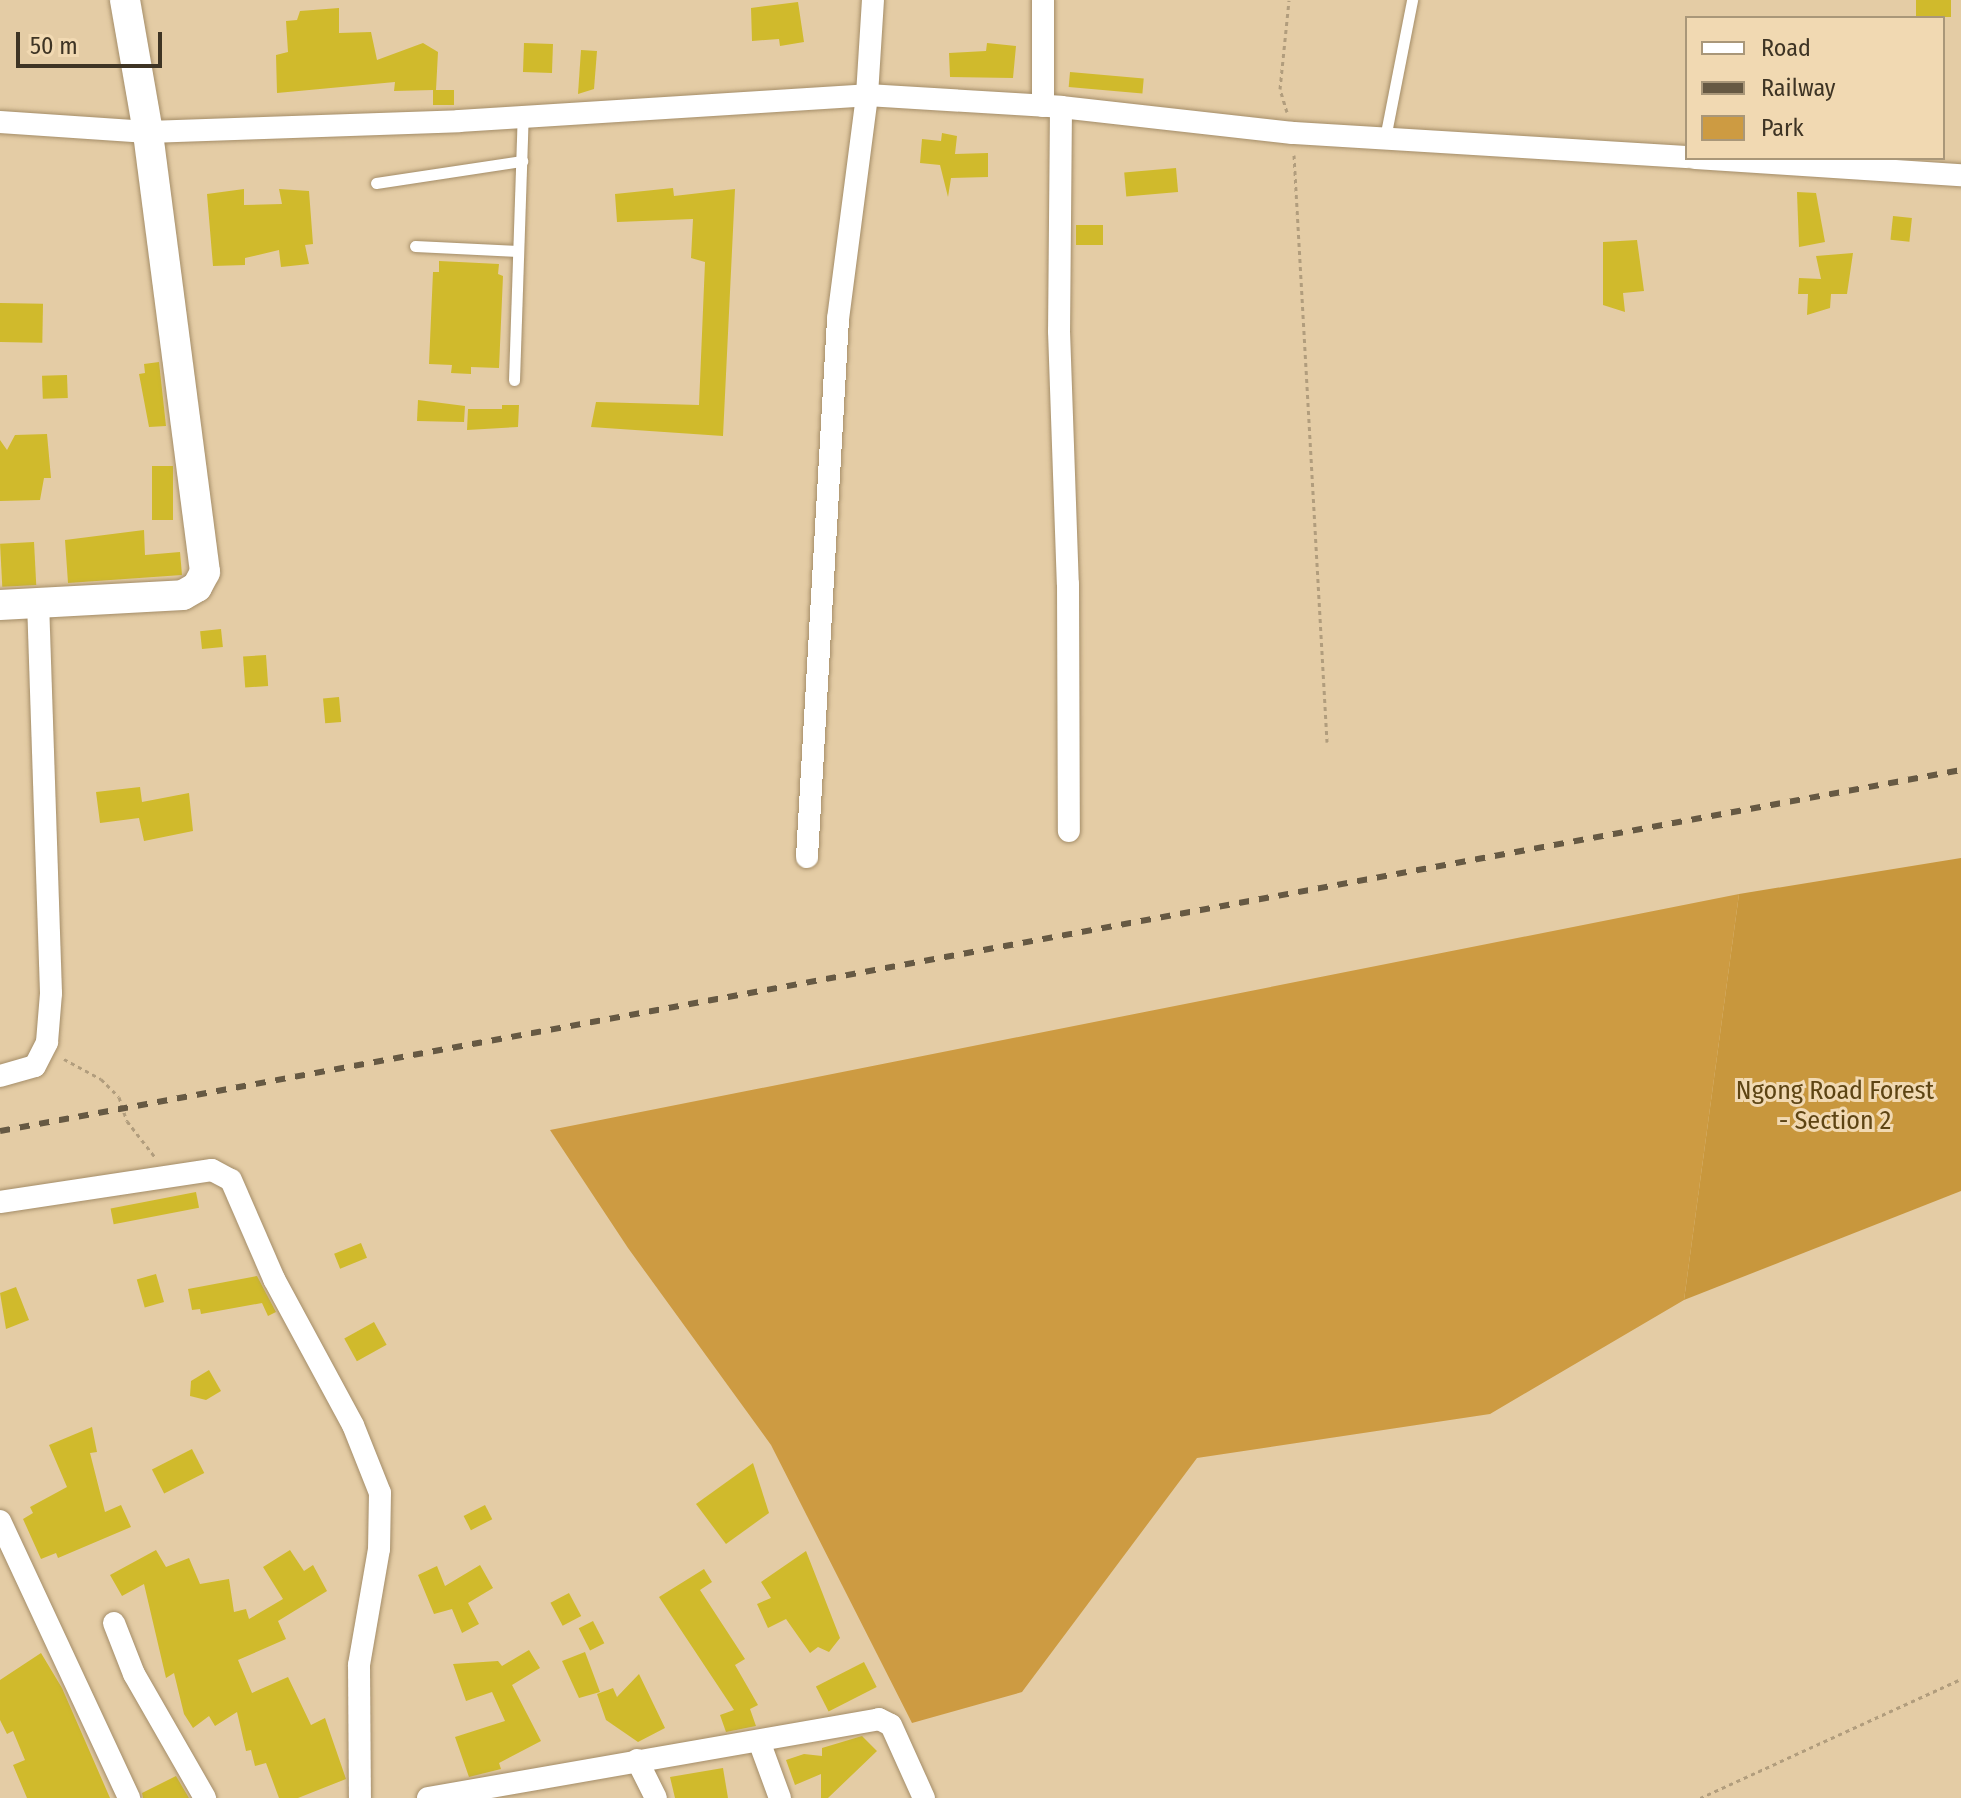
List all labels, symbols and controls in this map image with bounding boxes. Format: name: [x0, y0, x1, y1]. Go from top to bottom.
scale bar: [20, 16, 166, 66]
legend: [1685, 16, 1945, 160]
text: 50 m: [30, 32, 78, 60]
text: Road: [1761, 34, 1811, 62]
text: Railway: [1761, 74, 1836, 102]
text: Park: [1761, 114, 1804, 142]
park label: Ngong Road Forest - Section 2: [1736, 1075, 1934, 1136]

